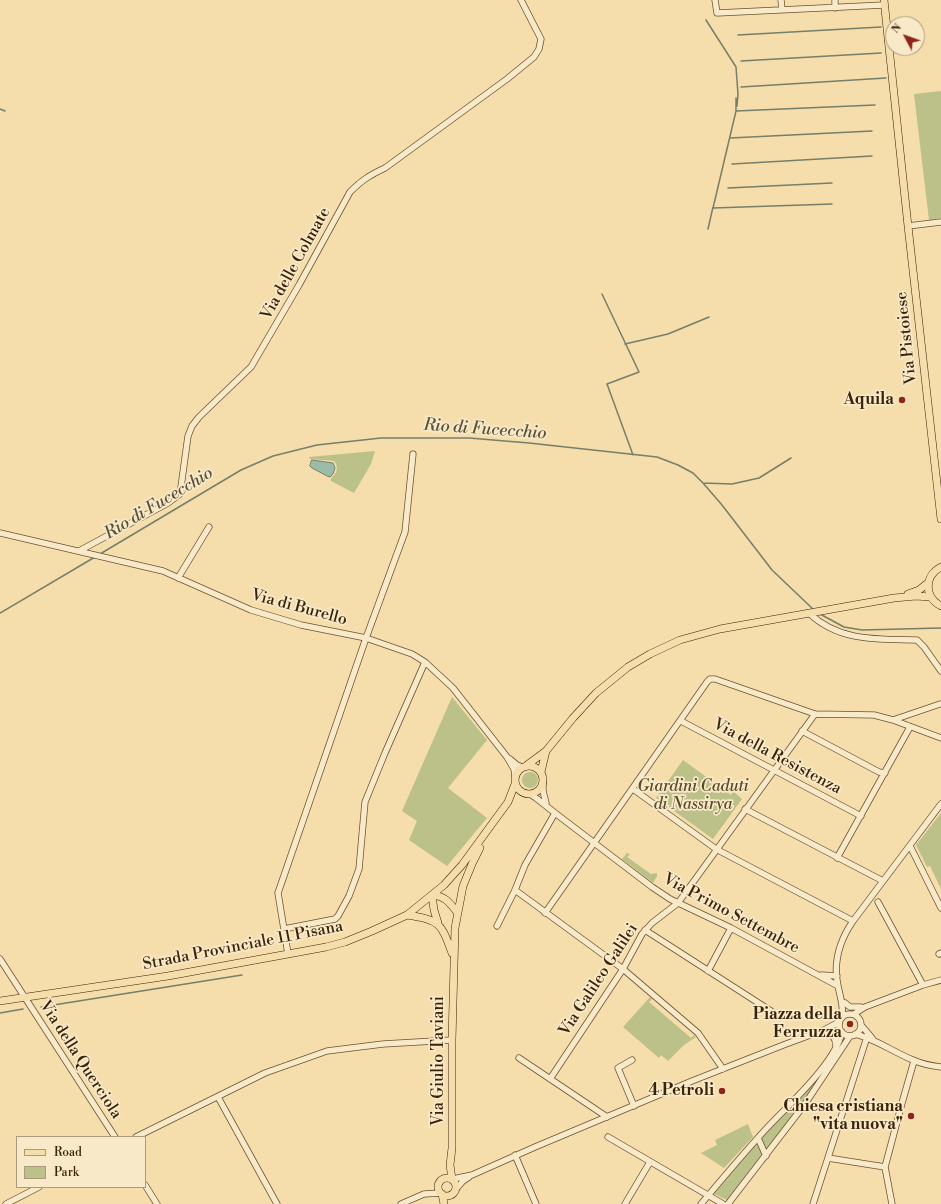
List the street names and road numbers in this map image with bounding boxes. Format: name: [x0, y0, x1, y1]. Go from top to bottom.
street label: Via delle Colmate: [257, 204, 335, 324]
street label: Via Pistoiese: [893, 291, 921, 385]
street label: Via di Burello: [249, 586, 349, 630]
street label: Via della Resistenza: [710, 715, 844, 799]
street label: Via Primo Settembre: [660, 870, 802, 958]
street label: Strada Provinciale 11 Pisana: [141, 917, 345, 975]
street label: Via Galileo Galilei: [555, 920, 643, 1040]
street label: Via Giulio Taviani: [429, 996, 449, 1126]
street label: Via della Querciola: [35, 997, 125, 1123]

